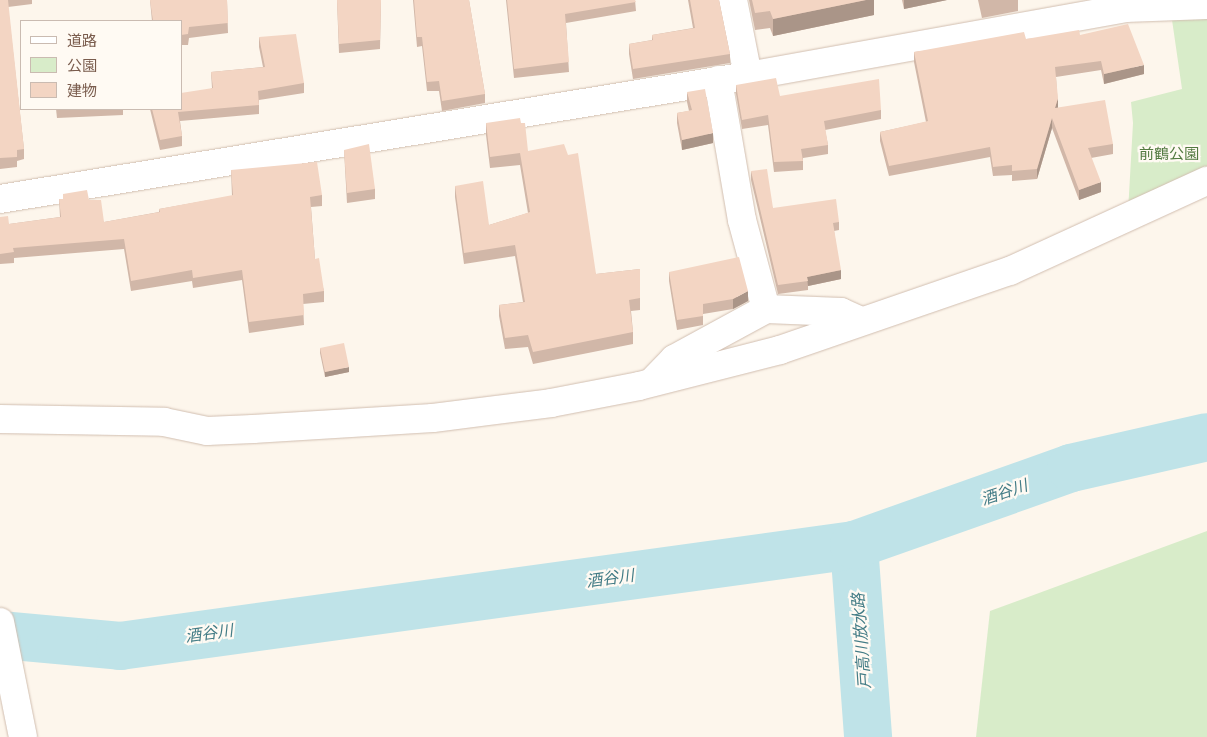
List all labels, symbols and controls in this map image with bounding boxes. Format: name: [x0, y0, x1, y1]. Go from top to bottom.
legend: [20, 20, 182, 110]
text: 道路: [67, 31, 97, 49]
text: 公園: [67, 56, 97, 74]
text: 建物: [67, 81, 97, 99]
park label: 前鶴公園: [1139, 145, 1199, 163]
water label: 酒谷川: [978, 475, 1030, 509]
water label: 酒谷川: [585, 565, 635, 591]
water label: 戸高川放水路: [848, 592, 874, 690]
water label: 酒谷川: [184, 620, 234, 646]

